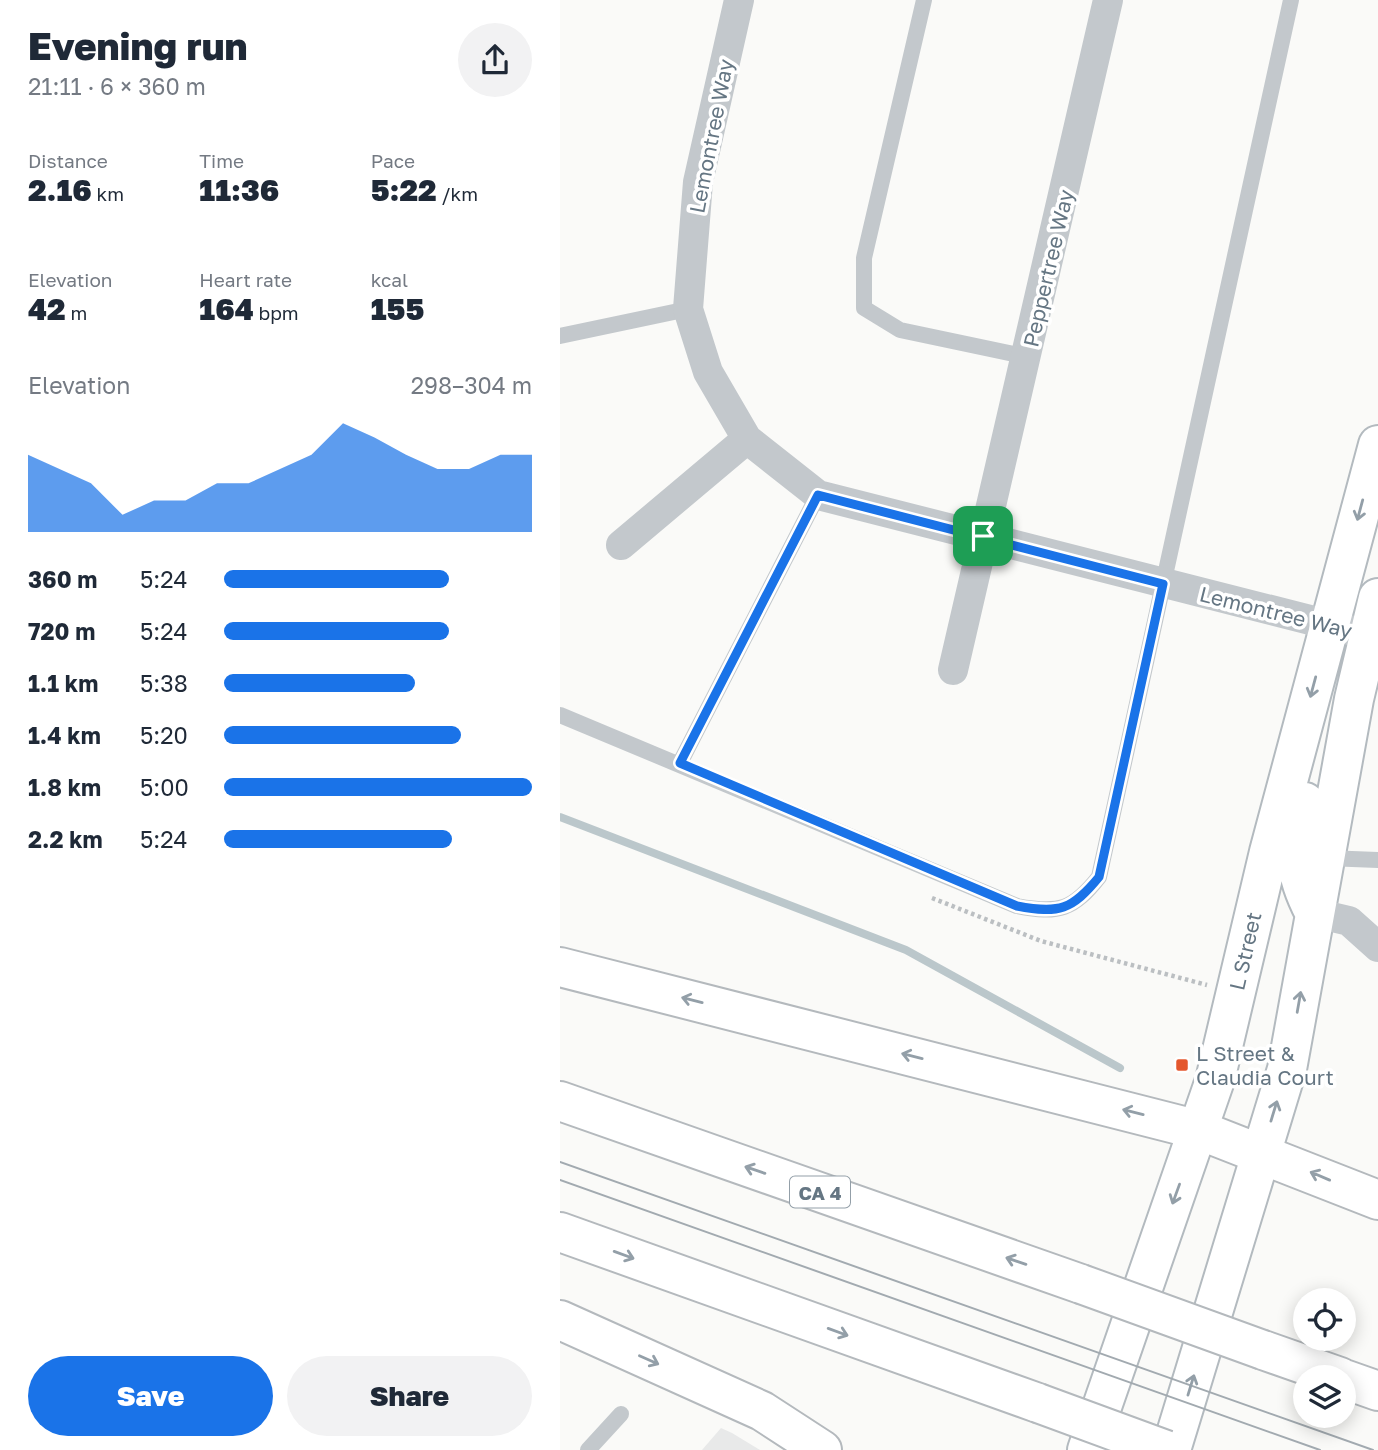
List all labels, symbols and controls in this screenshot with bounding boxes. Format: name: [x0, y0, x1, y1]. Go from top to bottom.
text: Evening run: [28, 23, 247, 68]
button: share: [458, 23, 532, 97]
street label: Lemontree Way: [683, 57, 739, 215]
text: 21:11 · 6 × 360 m: [28, 72, 206, 100]
text: Distance: [28, 149, 108, 172]
text: Time: [199, 149, 244, 172]
text: Pace: [371, 149, 415, 172]
text: 2.16: [28, 172, 92, 208]
text: 11:36: [199, 172, 279, 208]
text: 5:22: [371, 172, 437, 208]
text: km: [92, 182, 124, 205]
text: /km: [437, 182, 478, 205]
street label: Peppertree Way: [1017, 186, 1079, 349]
text: Elevation: [28, 268, 113, 291]
text: Heart rate: [199, 268, 292, 291]
text: kcal: [371, 268, 408, 291]
text: 42: [28, 291, 66, 327]
text: 164: [199, 291, 254, 327]
text: 155: [371, 291, 424, 327]
text: m: [66, 301, 87, 324]
text: bpm: [254, 301, 299, 324]
text: Elevation: [28, 371, 130, 399]
text: 298–304 m: [411, 371, 532, 399]
one-way arrow: [1353, 499, 1366, 521]
pin: [953, 506, 1013, 566]
icon: arrive: [964, 517, 1002, 555]
text: 360 m: [28, 565, 97, 593]
text: 5:24: [140, 565, 188, 593]
street label: Lemontree Way: [1197, 580, 1355, 644]
text: 720 m: [28, 617, 95, 645]
text: 5:24: [140, 617, 188, 645]
text: 1.1 km: [28, 669, 98, 697]
text: 5:38: [140, 669, 188, 697]
one-way arrow: [1306, 675, 1319, 698]
text: 1.4 km: [28, 721, 101, 749]
text: 5:20: [140, 721, 188, 749]
text: 1.8 km: [28, 773, 101, 801]
text: 5:00: [140, 773, 189, 801]
text: 2.2 km: [28, 825, 103, 853]
text: 5:24: [140, 825, 188, 853]
street label: L Street: [1223, 909, 1267, 993]
one-way arrow: [1293, 991, 1306, 1014]
one-way arrow: [681, 993, 704, 1006]
place label: L Street & Claudia Court: [1196, 1040, 1334, 1090]
one-way arrow: [902, 1049, 924, 1062]
marker: L Street & Claudia Court: [1174, 1057, 1190, 1073]
one-way arrow: [1269, 1100, 1282, 1122]
one-way arrow: [1122, 1105, 1145, 1118]
one-way arrow: [745, 1162, 767, 1175]
one-way arrow: [1310, 1168, 1332, 1181]
road number: CA 4: [790, 1176, 850, 1208]
one-way arrow: [1169, 1182, 1181, 1204]
one-way arrow: [613, 1250, 635, 1262]
one-way arrow: [1006, 1254, 1028, 1266]
map controls: [1293, 1288, 1356, 1428]
button: locate: [1293, 1288, 1356, 1351]
one-way arrow: [827, 1327, 849, 1339]
one-way arrow: [638, 1354, 660, 1367]
button: Save: [28, 1356, 273, 1436]
button: Share: [287, 1356, 532, 1436]
button: layers: [1293, 1365, 1356, 1428]
one-way arrow: [1186, 1374, 1199, 1396]

